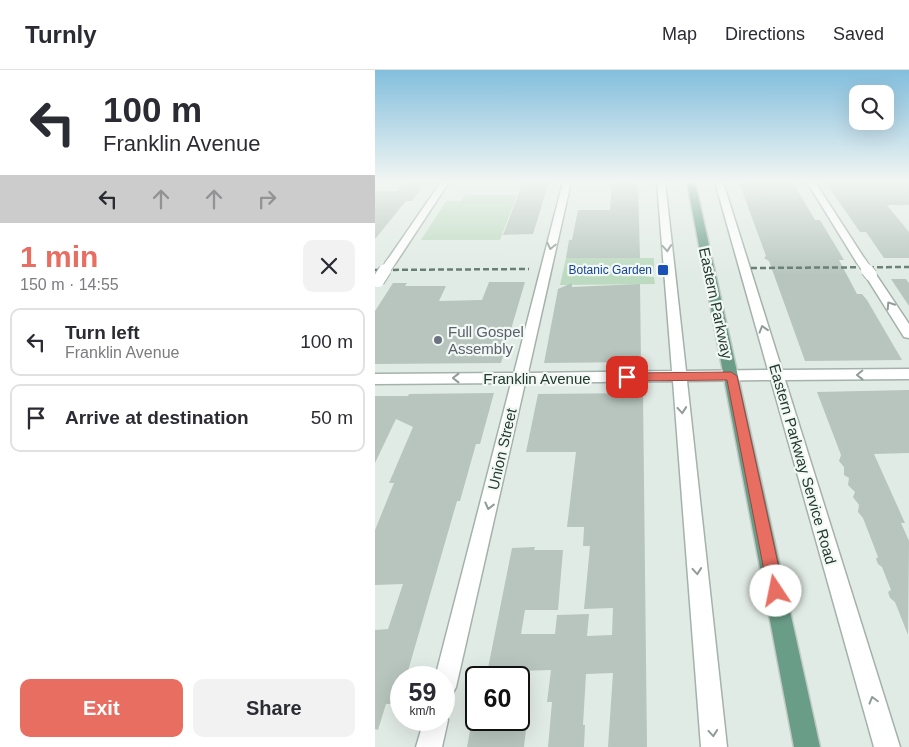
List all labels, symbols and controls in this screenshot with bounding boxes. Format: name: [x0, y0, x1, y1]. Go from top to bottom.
text: Turnly: [25, 21, 97, 48]
text: Map: [662, 24, 697, 44]
text: Directions: [725, 24, 805, 44]
text: Saved: [833, 24, 884, 44]
map controls: [849, 85, 894, 130]
button: search: [849, 85, 894, 130]
icon: left: [20, 90, 85, 155]
text: 100 m: [103, 90, 202, 129]
text: Franklin Avenue: [103, 131, 260, 156]
icon: left: [94, 185, 122, 213]
icon: ahead: [147, 185, 175, 213]
icon: ahead: [200, 185, 228, 213]
icon: right: [253, 185, 281, 213]
text: 1 min: [20, 240, 98, 273]
button: close: [303, 240, 355, 292]
one-way arrow: [546, 242, 557, 251]
one-way arrow: [662, 244, 673, 252]
street label: Eastern Parkway: [696, 246, 736, 361]
place label: Botanic Garden: [569, 263, 652, 277]
marker: Botanic Garden: [656, 263, 670, 277]
text: 150 m · 14:55: [20, 276, 119, 293]
one-way arrow: [887, 301, 896, 311]
text: Turn left: [65, 322, 140, 343]
place label: Full Gospel Assembly: [448, 323, 524, 357]
one-way arrow: [759, 326, 769, 334]
icon: left: [22, 328, 50, 356]
text: 100 m: [300, 331, 353, 352]
marker: Full Gospel Assembly: [432, 334, 444, 346]
text: Franklin Avenue: [65, 344, 179, 361]
pin: [606, 356, 648, 398]
street label: Eastern Parkway Service Road: [766, 362, 840, 566]
icon: arrive: [613, 363, 641, 391]
street label: Franklin Avenue: [483, 370, 591, 387]
one-way arrow: [856, 370, 864, 380]
one-way arrow: [452, 373, 460, 383]
icon: arrive: [22, 404, 50, 432]
street label: Union Street: [484, 406, 520, 492]
one-way arrow: [676, 406, 687, 414]
text: Arrive at destination: [65, 407, 249, 428]
text: 50 m: [311, 407, 353, 428]
one-way arrow: [484, 502, 495, 511]
position arrow: [749, 564, 801, 616]
one-way arrow: [691, 568, 702, 576]
speed limit sign: 60: [465, 666, 530, 731]
text: 59: [409, 678, 436, 706]
button: Exit: [20, 679, 183, 737]
button: Share: [193, 679, 355, 737]
one-way arrow: [869, 697, 879, 705]
text: km/h: [409, 704, 436, 718]
one-way arrow: [707, 729, 718, 737]

